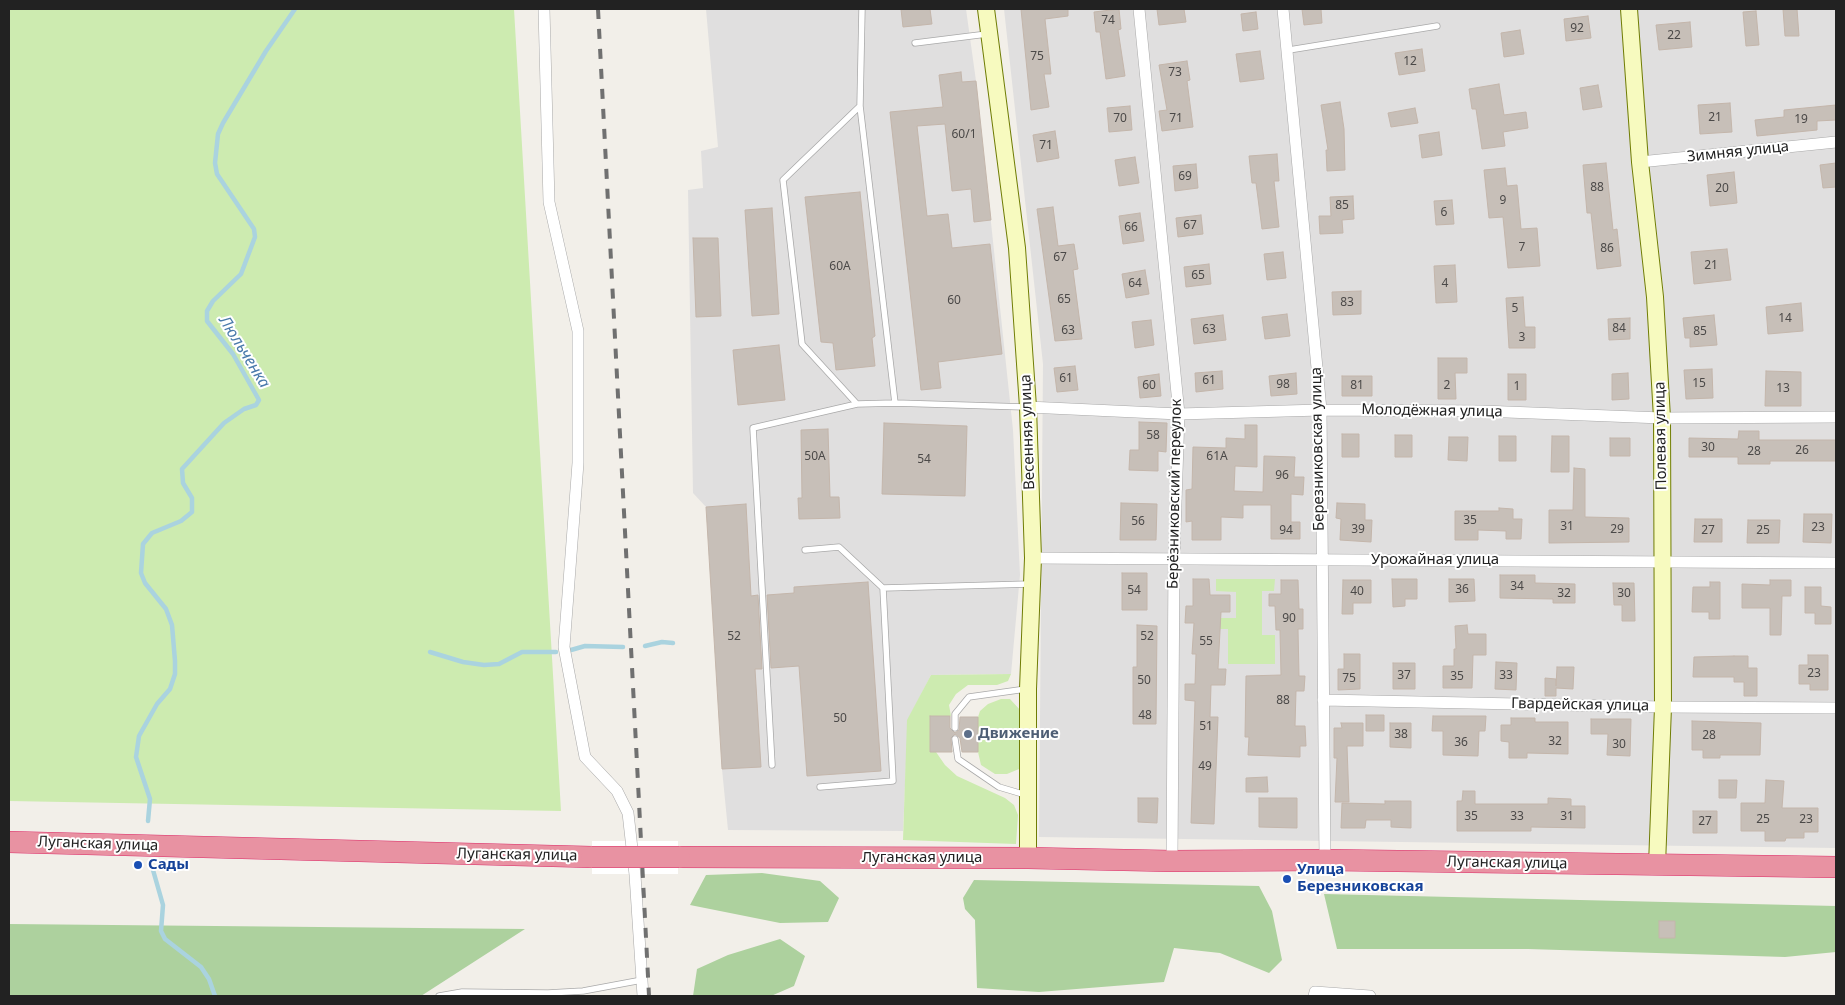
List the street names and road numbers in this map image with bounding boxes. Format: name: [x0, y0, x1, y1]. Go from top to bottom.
street label: Зимняя улица: [1686, 138, 1790, 166]
street label: Березниковская улица: [1308, 367, 1328, 531]
street label: Весенняя улица: [1017, 374, 1039, 490]
street label: Полевая улица: [1651, 381, 1671, 491]
street label: Берёзниковский переулок: [1164, 399, 1186, 589]
street label: Молодёжная улица: [1361, 401, 1503, 421]
street label: Урожайная улица: [1371, 551, 1499, 569]
street label: Гвардейская улица: [1511, 695, 1649, 715]
street label: Луганская улица: [37, 833, 159, 855]
street label: Луганская улица: [456, 845, 578, 865]
street label: Луганская улица: [862, 849, 982, 867]
street label: Луганская улица: [1446, 853, 1568, 873]

